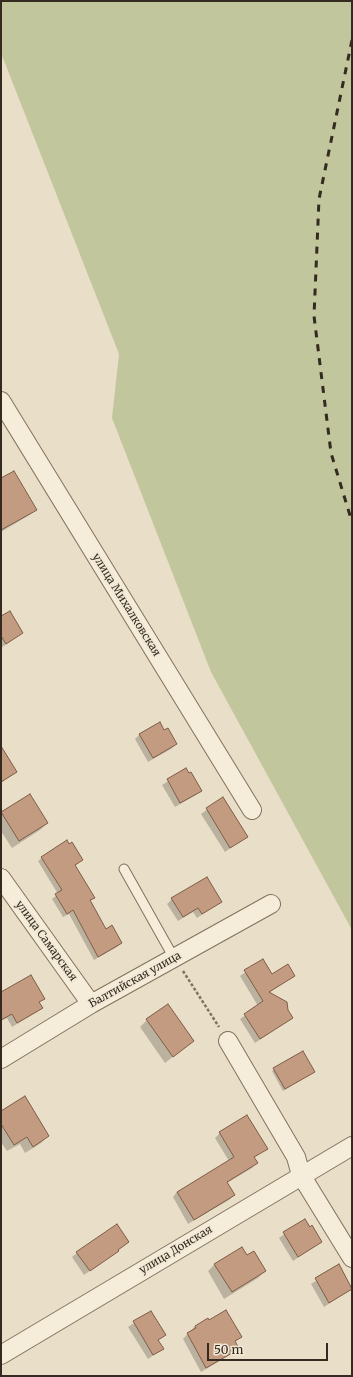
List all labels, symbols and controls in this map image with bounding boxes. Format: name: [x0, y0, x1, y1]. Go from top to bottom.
street label: улица Михалковская: [89, 551, 163, 659]
street label: улица Самарская: [12, 898, 80, 984]
street label: Балтийская улица: [87, 949, 183, 1011]
street label: улица Донская: [137, 1223, 215, 1277]
scale bar: [209, 1335, 330, 1361]
text: 50 m: [214, 1342, 243, 1357]

